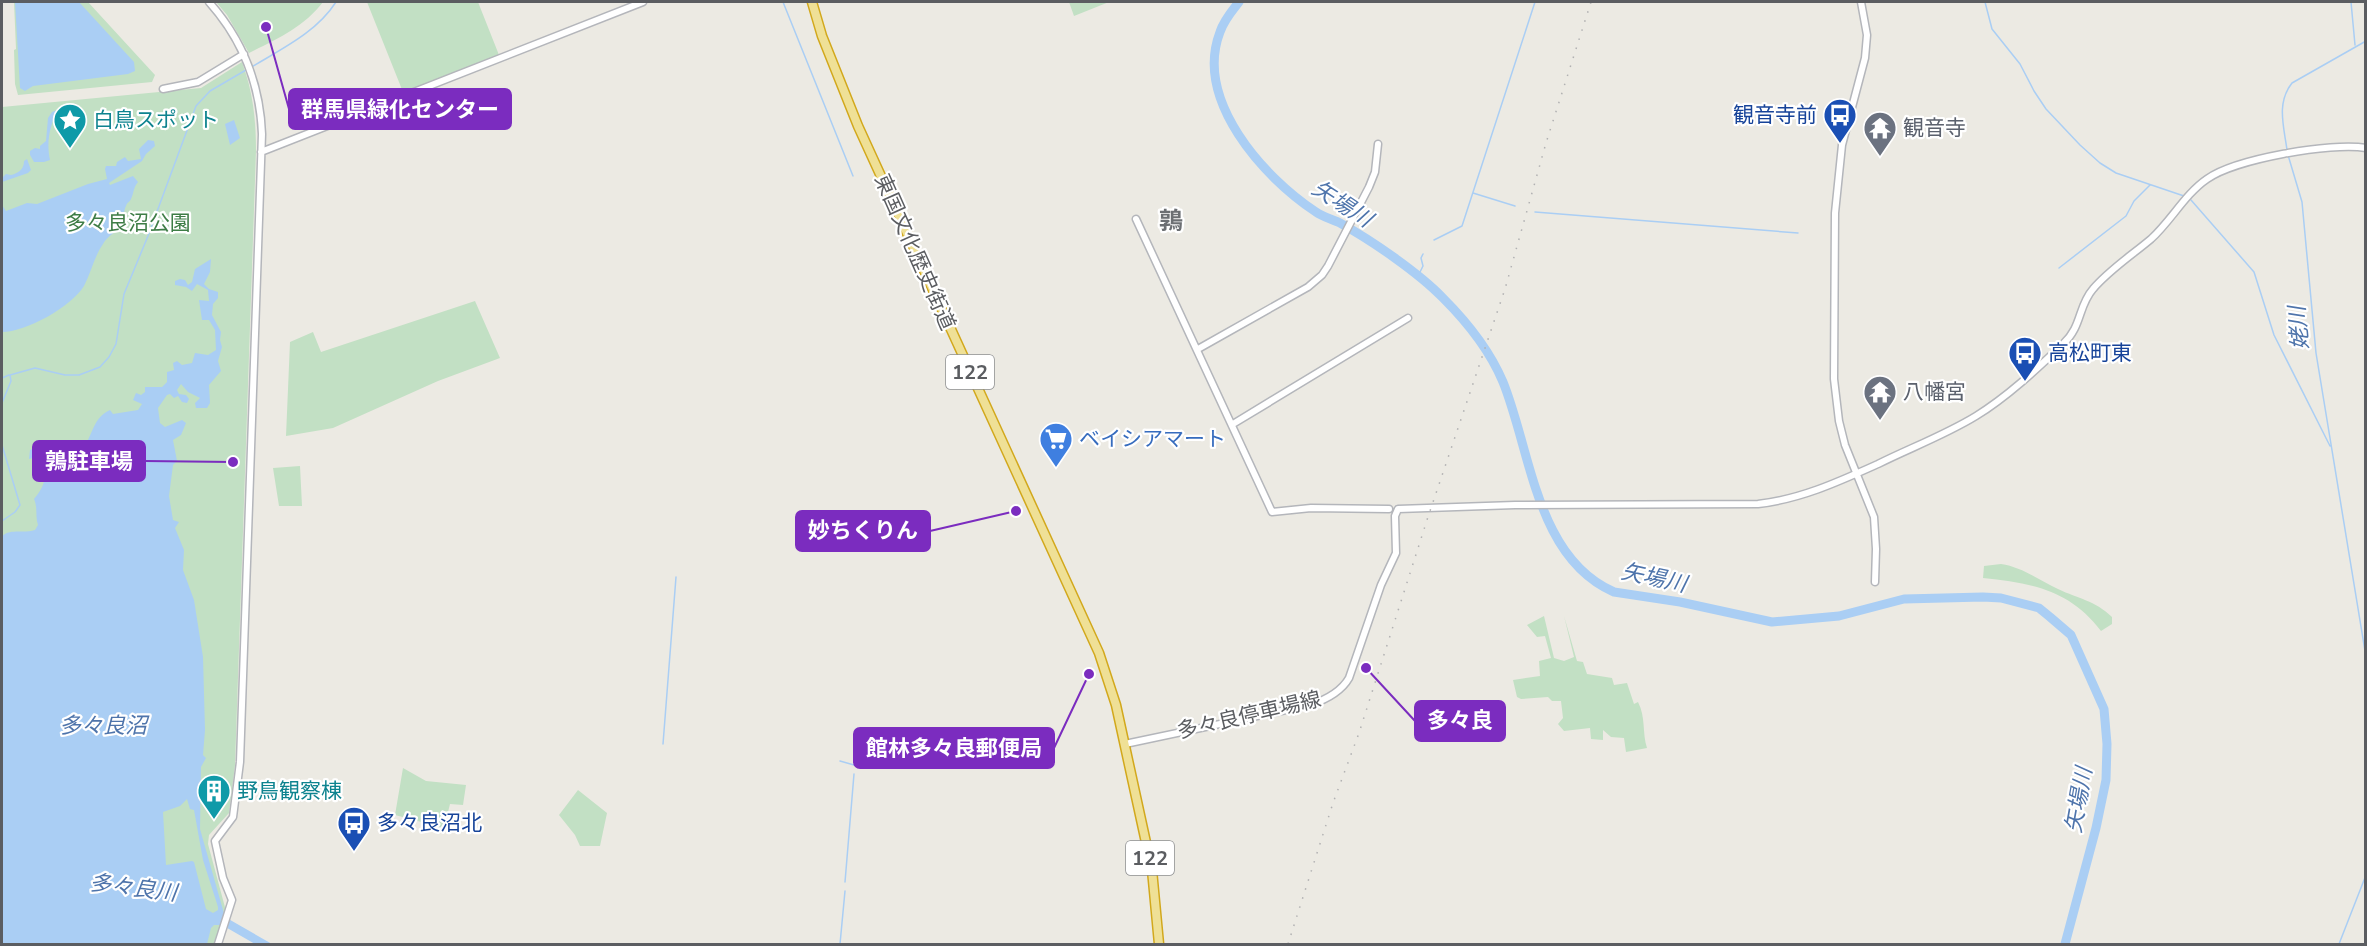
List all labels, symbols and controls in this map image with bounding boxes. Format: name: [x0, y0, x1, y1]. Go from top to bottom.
callout: 群馬県緑化センター: [289, 89, 511, 129]
text: 群馬県緑化センター: [301, 95, 499, 125]
bus stop icon: 観音寺前: [1822, 97, 1858, 144]
place label: 観音寺前: [1733, 101, 1817, 129]
place icon: 白鳥スポット: [52, 102, 88, 149]
place label: 白鳥スポット: [93, 106, 219, 134]
temple icon: 観音寺: [1862, 110, 1898, 157]
place label: 観音寺: [1903, 114, 1966, 142]
street label: 東国文化歴史街道: [868, 170, 962, 334]
water label: 矢場川: [1306, 173, 1380, 236]
district label: 鶉: [1159, 205, 1183, 237]
park label: 多々良沼公園: [65, 209, 191, 237]
water label: 姥川: [2282, 303, 2316, 351]
bus stop icon: 高松町東: [2007, 335, 2043, 382]
place label: 高松町東: [2048, 339, 2132, 367]
road number: 122: [946, 355, 994, 389]
temple icon: 八幡宮: [1862, 374, 1898, 421]
place label: 八幡宮: [1903, 378, 1966, 406]
supermarket icon: ベイシアマート: [1038, 421, 1074, 468]
place label: ベイシアマート: [1079, 425, 1226, 453]
callout: 鶉駐車場: [33, 441, 145, 481]
text: 鶉駐車場: [45, 447, 133, 477]
callout: 妙ちくりん: [796, 511, 930, 551]
text: 妙ちくりん: [808, 516, 918, 546]
water label: 矢場川: [1619, 556, 1691, 600]
street label: 多々良停車場線: [1174, 685, 1324, 745]
callout: 多々良: [1415, 701, 1505, 741]
text: 多々良: [1427, 706, 1493, 736]
water label: 多々良沼: [59, 711, 150, 741]
callout: 館林多々良郵便局: [854, 728, 1054, 768]
text: 館林多々良郵便局: [866, 734, 1042, 764]
water label: 矢場川: [2058, 763, 2100, 835]
building icon: 野鳥観察棟: [196, 773, 232, 820]
place label: 野鳥観察棟: [237, 777, 342, 805]
bus stop icon: 多々良沼北: [336, 805, 372, 852]
place label: 多々良沼北: [377, 809, 482, 837]
road number: 122: [1126, 841, 1174, 875]
water label: 多々良川: [87, 868, 180, 908]

